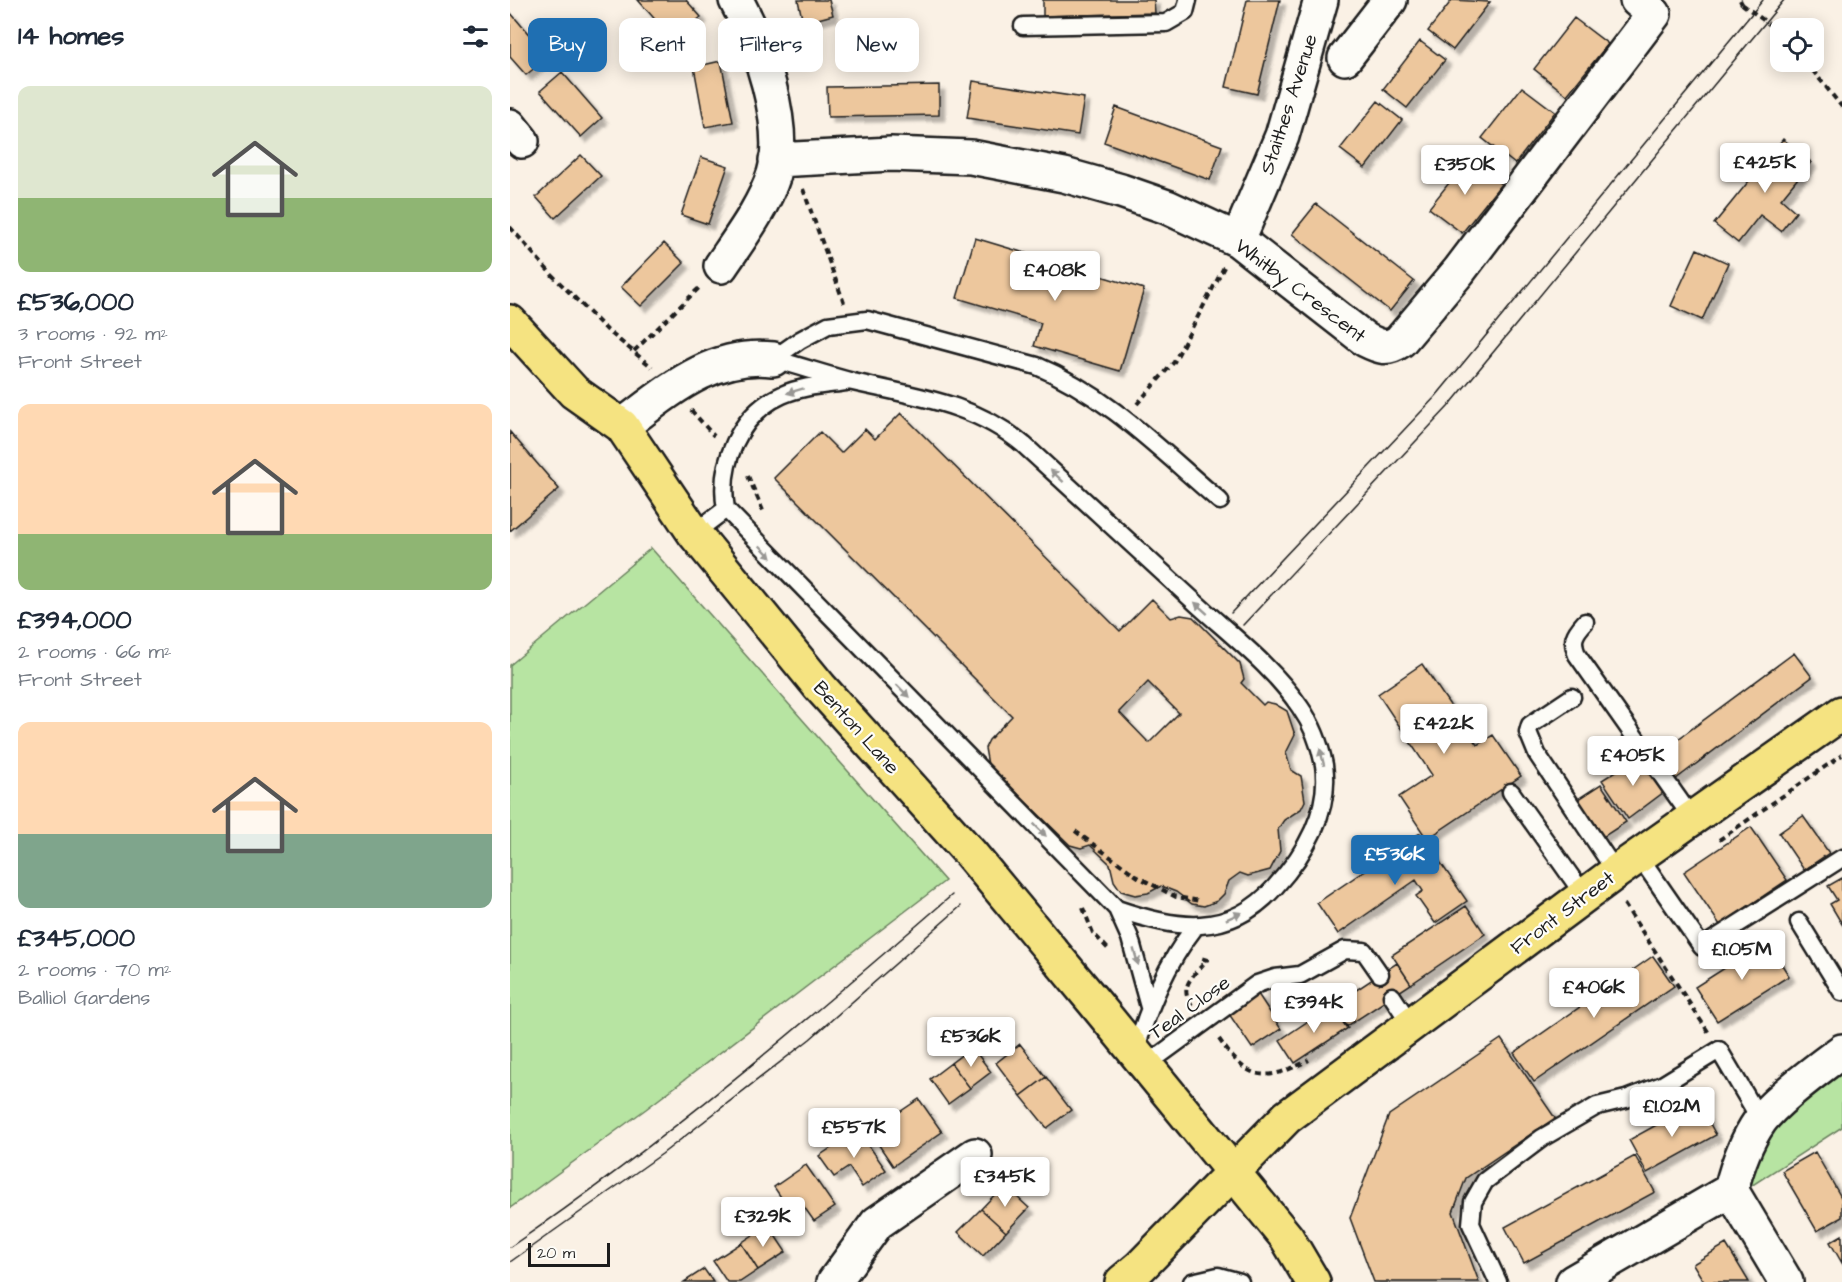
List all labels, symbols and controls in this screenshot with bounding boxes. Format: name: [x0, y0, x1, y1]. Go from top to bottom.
text: 14 homes: [18, 18, 124, 54]
chip: Buy: [528, 18, 607, 72]
chip: Rent: [619, 18, 706, 72]
chip: Filters: [718, 18, 823, 72]
chip: New: [835, 18, 919, 72]
map controls: [1770, 18, 1824, 72]
button: locate: [1770, 18, 1824, 72]
icon: filters: [459, 20, 492, 53]
street label: Staithes Avenue: [1253, 30, 1325, 178]
icon: home: [201, 125, 309, 233]
pin: £425K: [1723, 143, 1807, 194]
pin: £350K: [1423, 145, 1507, 196]
text: £425K: [1734, 148, 1796, 176]
text: £350K: [1435, 150, 1495, 178]
street label: Whitby Crescent: [1228, 232, 1372, 350]
pin: £408K: [1013, 251, 1097, 302]
text: £408K: [1024, 256, 1086, 284]
text: £536,000: [18, 284, 134, 320]
text: 3 rooms · 92 m²: [18, 320, 168, 348]
text: Front Street: [18, 348, 142, 376]
one-way arrow: [786, 387, 804, 396]
icon: home: [201, 443, 309, 551]
one-way arrow: [1050, 469, 1065, 483]
one-way arrow: [758, 545, 772, 559]
text: £394,000: [18, 602, 132, 638]
one-way arrow: [1194, 602, 1209, 615]
text: 2 rooms · 66 m²: [18, 638, 172, 666]
text: Front Street: [18, 666, 142, 694]
street label: Benton Lane: [807, 675, 906, 781]
one-way arrow: [895, 684, 909, 698]
pin: £422K: [1402, 704, 1486, 755]
text: £422K: [1414, 709, 1474, 737]
pin: £405K: [1591, 736, 1675, 787]
text: £405K: [1601, 741, 1665, 769]
one-way arrow: [1316, 748, 1326, 766]
icon: home: [201, 761, 309, 869]
one-way arrow: [1032, 822, 1046, 836]
pin: £536K: [1353, 835, 1437, 886]
text: £536K: [1365, 840, 1425, 868]
street label: Front Street: [1505, 864, 1621, 961]
one-way arrow: [1226, 911, 1244, 921]
text: £345,000: [18, 920, 135, 956]
pin: £1.05M: [1693, 930, 1791, 981]
text: £1.05M: [1712, 935, 1772, 963]
one-way arrow: [1132, 948, 1141, 966]
text: 2 rooms · 70 m²: [18, 956, 171, 984]
pin: £406K: [1552, 968, 1636, 1019]
street label: Teal Close: [1143, 969, 1236, 1047]
text: £406K: [1563, 973, 1625, 1001]
pin: £394K: [1272, 983, 1356, 1034]
text: Balliol Gardens: [18, 984, 150, 1012]
text: £394K: [1285, 988, 1343, 1016]
pin: £536K: [929, 1017, 1013, 1068]
text: £536K: [941, 1022, 1001, 1050]
pin: £1.02M: [1623, 1087, 1721, 1138]
text: £1.02M: [1644, 1092, 1700, 1120]
pin: £557K: [812, 1108, 896, 1159]
text: £557K: [822, 1113, 886, 1141]
pin: £345K: [963, 1157, 1047, 1208]
text: £345K: [975, 1162, 1035, 1190]
pin: £329K: [721, 1197, 805, 1248]
text: £329K: [735, 1202, 791, 1230]
scale bar: [528, 1240, 610, 1268]
text: 20 m: [537, 1242, 575, 1264]

